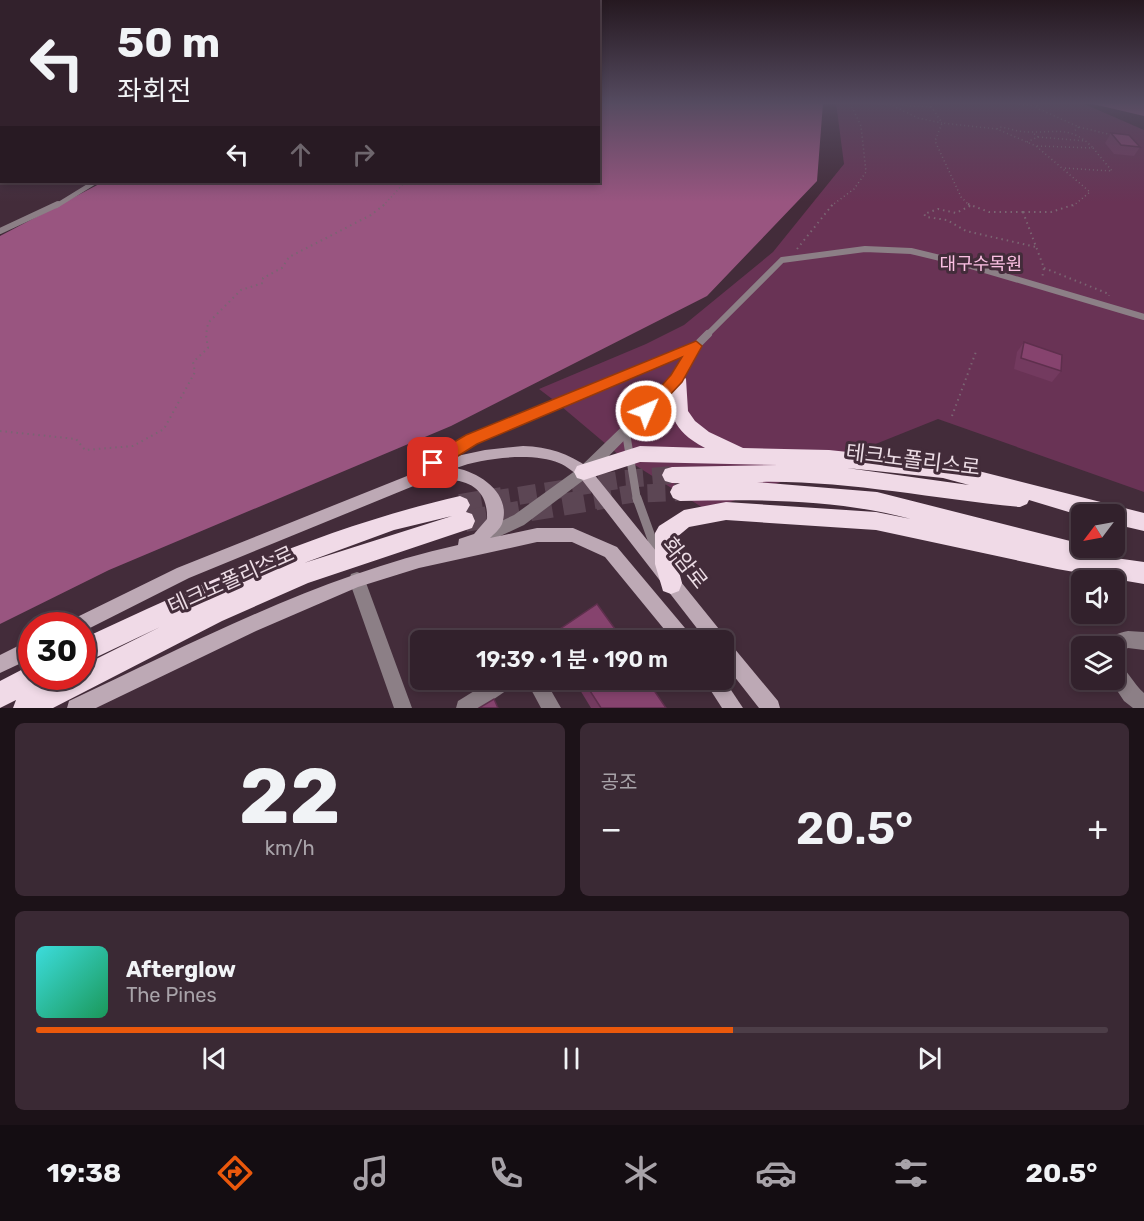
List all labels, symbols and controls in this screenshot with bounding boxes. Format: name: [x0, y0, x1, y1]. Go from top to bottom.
text: 50 m: [117, 18, 220, 68]
icon: left: [18, 24, 96, 102]
text: 좌회전: [117, 75, 192, 107]
icon: left: [221, 138, 254, 171]
icon: ahead: [284, 138, 317, 171]
icon: right: [347, 138, 380, 171]
park label: 대구수목원: [940, 253, 1022, 275]
position arrow: [614, 379, 678, 443]
pin: [407, 437, 458, 488]
street label: 테크노폴리스로: [844, 439, 982, 480]
icon: arrive: [416, 446, 449, 479]
north arrow: [1071, 504, 1125, 558]
map controls: [1071, 504, 1125, 690]
street label: 화암로: [658, 532, 713, 593]
street label: 테크노폴리스로: [164, 541, 298, 618]
button: sound: [1071, 570, 1125, 624]
speed limit sign: 30: [18, 612, 96, 690]
button: layers: [1071, 636, 1125, 690]
text: 19:39 · 1 분 · 190 m: [476, 646, 668, 673]
text: 22: [239, 750, 340, 843]
text: 공조: [601, 770, 637, 794]
text: 20.5°: [796, 802, 913, 855]
text: −: [601, 809, 622, 848]
text: +: [1087, 809, 1108, 848]
text: km/h: [265, 836, 315, 860]
text: Afterglow: [126, 956, 236, 983]
text: The Pines: [126, 983, 217, 1007]
icon: previous: [198, 1042, 231, 1075]
icon: pause: [555, 1042, 588, 1075]
icon: next: [913, 1042, 946, 1075]
icon: directions: [214, 1152, 256, 1194]
icon: music: [350, 1152, 392, 1194]
icon: phone: [485, 1152, 527, 1194]
icon: climate: [620, 1152, 662, 1194]
icon: car: [755, 1152, 797, 1194]
icon: filters: [890, 1152, 932, 1194]
text: 19:38: [47, 1157, 121, 1189]
text: 20.5°: [1025, 1157, 1097, 1189]

